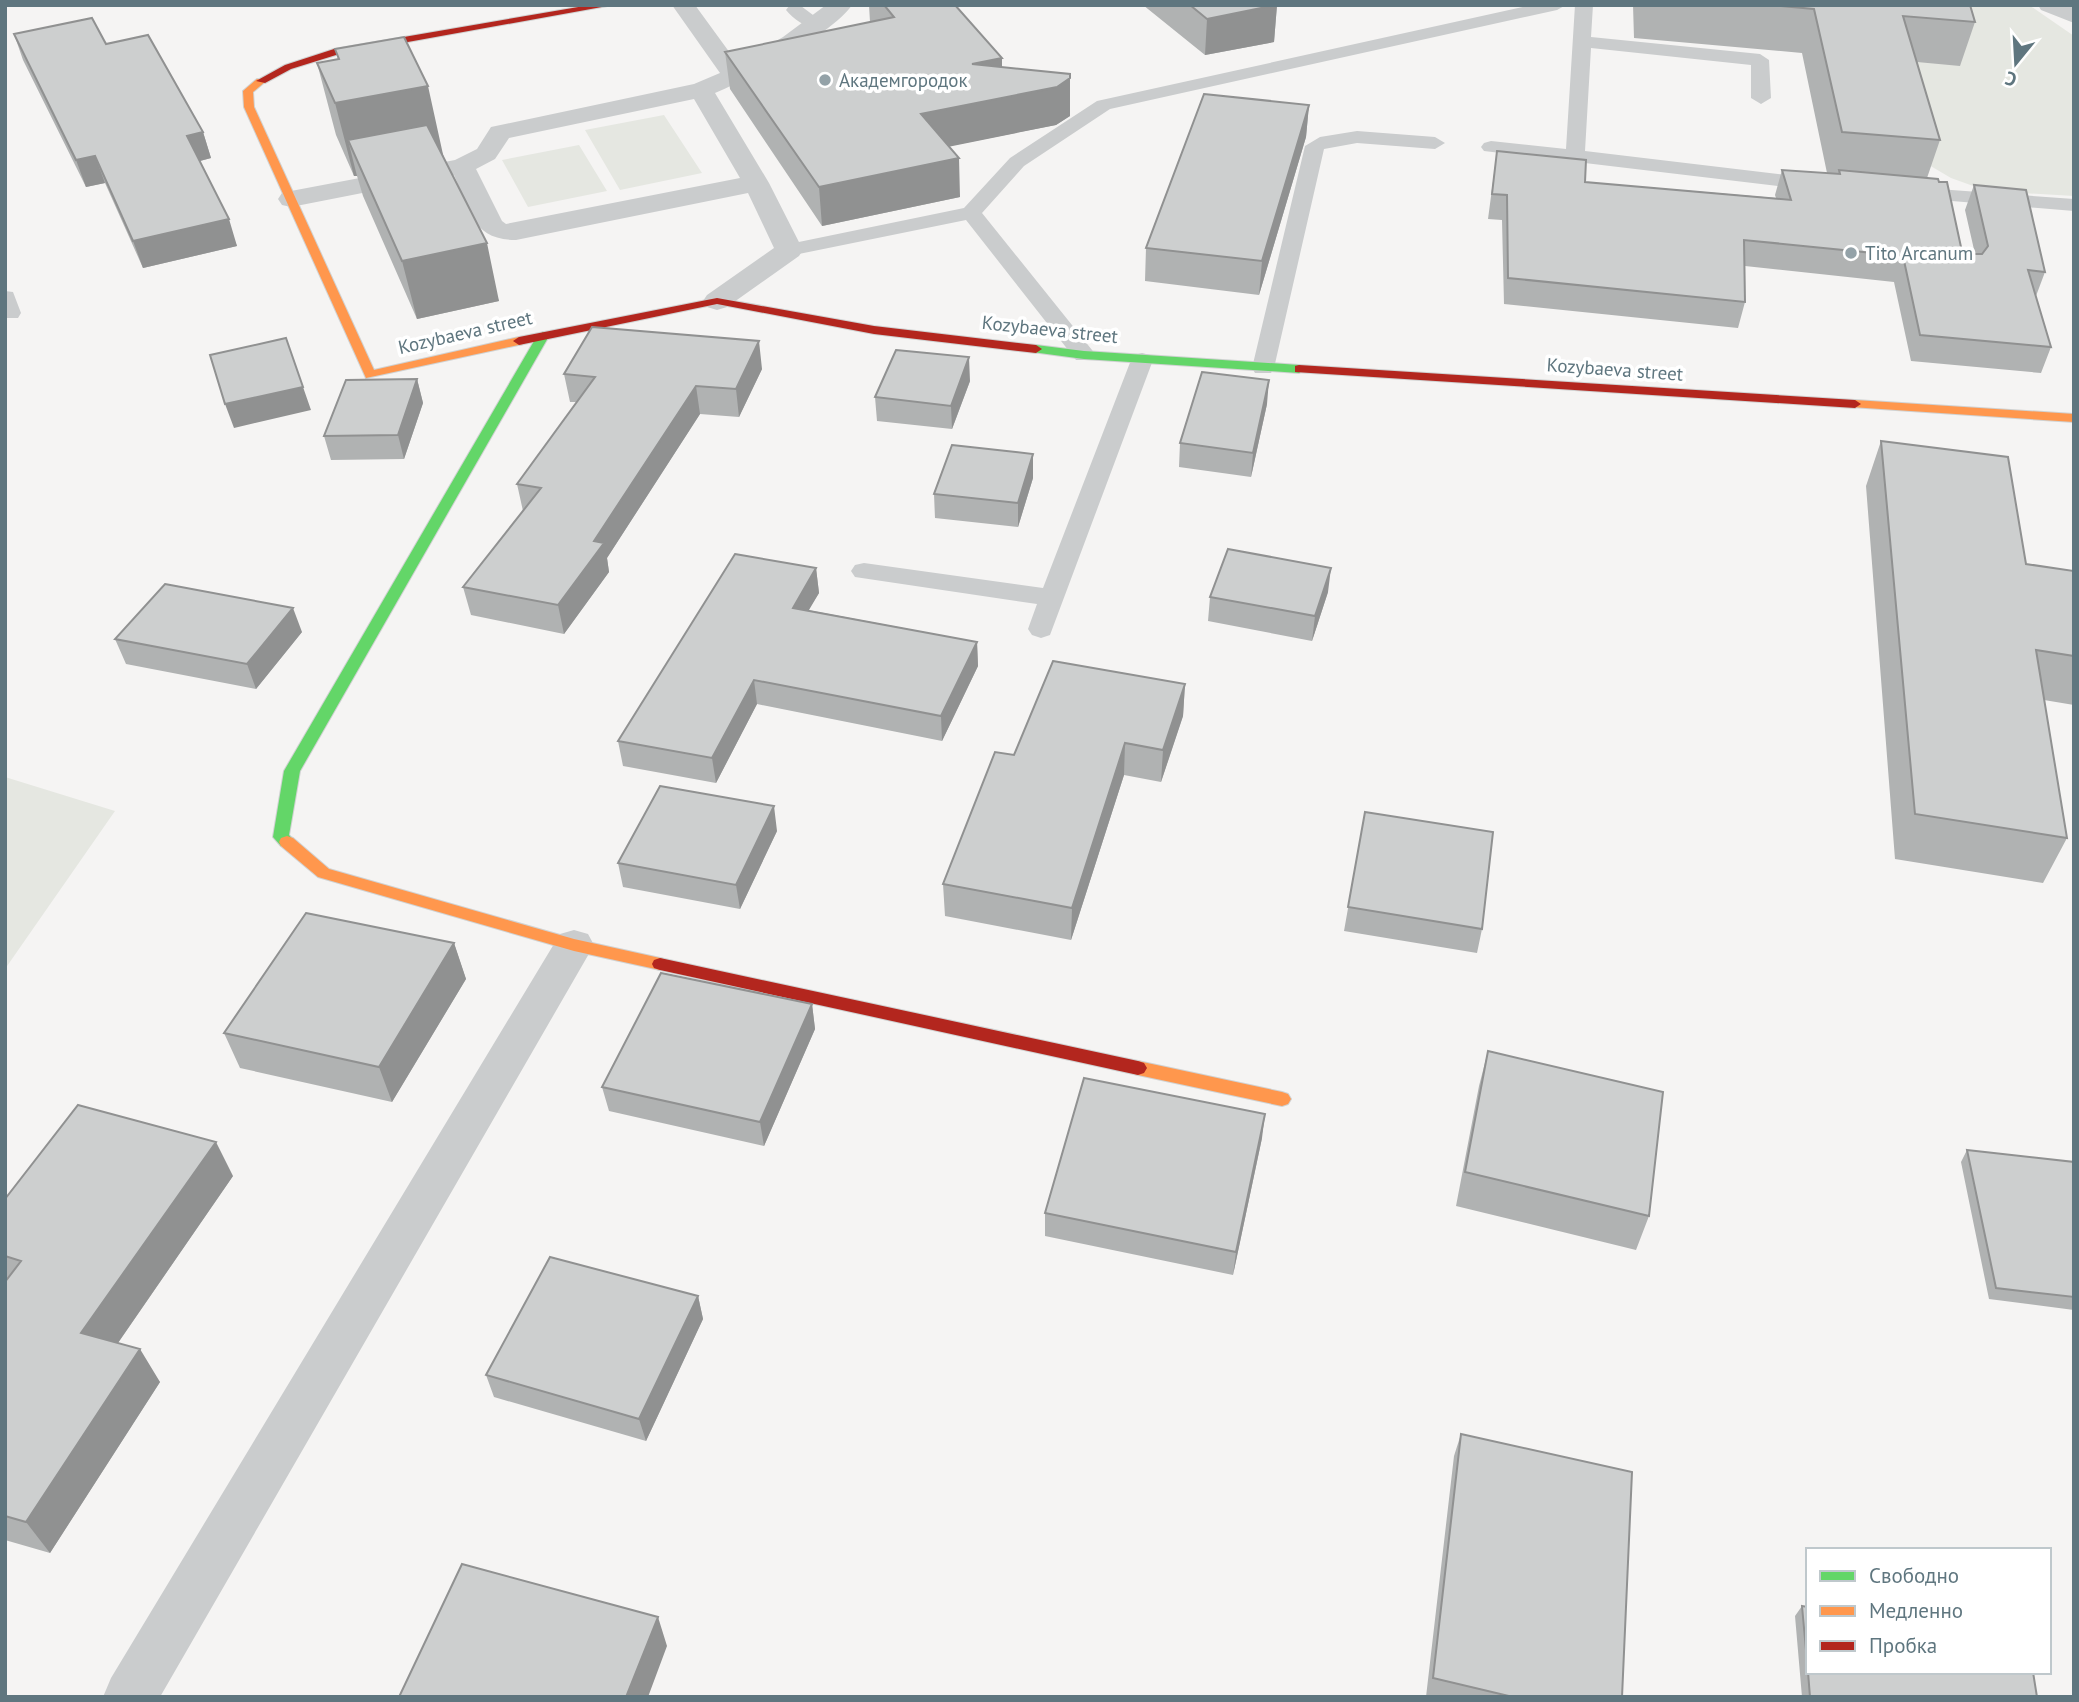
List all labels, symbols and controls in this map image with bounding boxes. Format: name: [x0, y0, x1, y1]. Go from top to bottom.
north arrow: [1981, 28, 2051, 98]
text: С: [2002, 66, 2020, 92]
place label: Академгородок: [839, 68, 968, 92]
marker: Академгородок: [817, 72, 833, 88]
place label: Tito Arcanum: [1865, 241, 1973, 265]
marker: Tito Arcanum: [1843, 245, 1859, 261]
street label: Kozybaeva street: [396, 305, 535, 359]
street label: Kozybaeva street: [981, 310, 1120, 348]
street label: Kozybaeva street: [1546, 352, 1685, 386]
legend: [1806, 1548, 2051, 1674]
text: Свободно: [1869, 1562, 1959, 1589]
text: Медленно: [1869, 1597, 1963, 1624]
text: Пробка: [1869, 1632, 1937, 1659]

